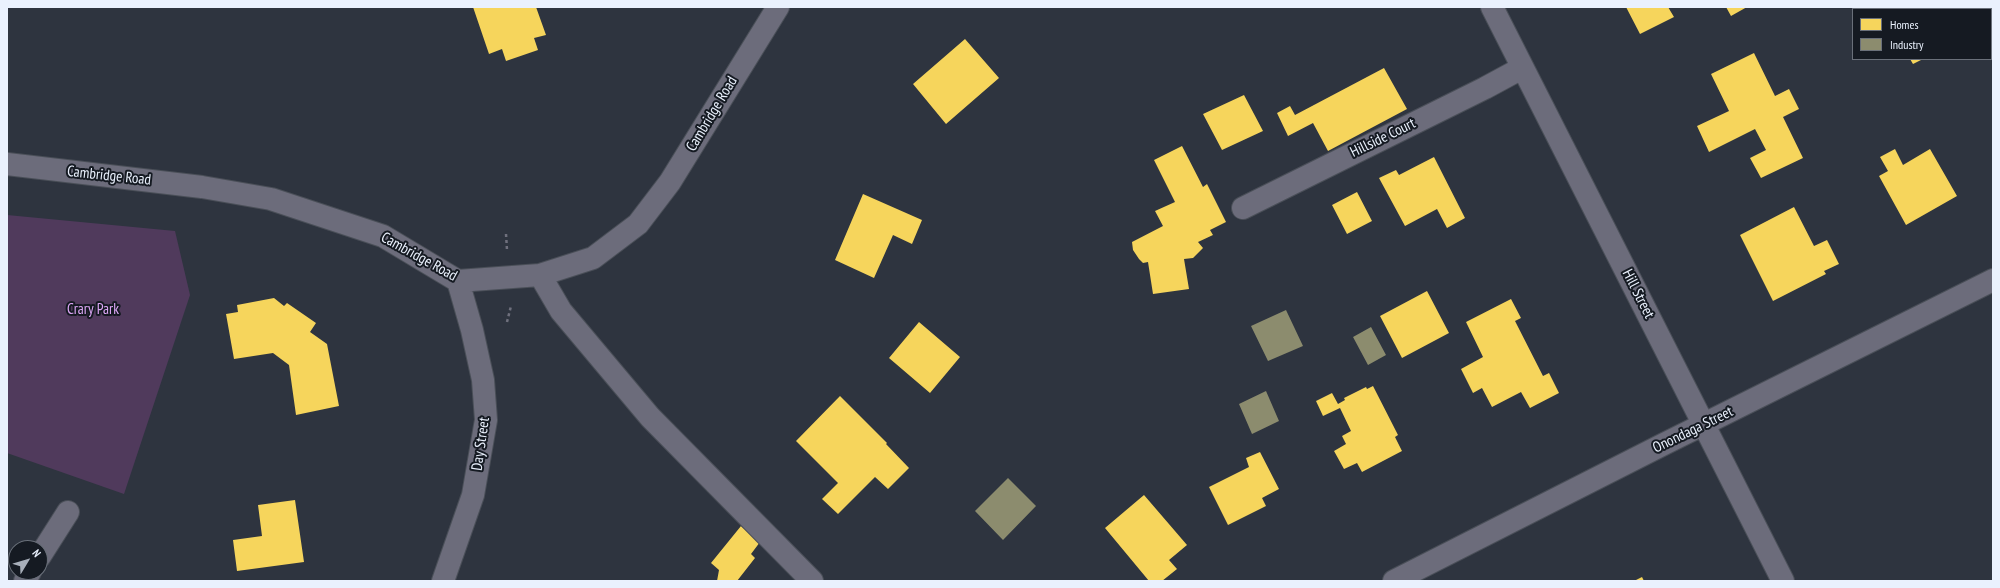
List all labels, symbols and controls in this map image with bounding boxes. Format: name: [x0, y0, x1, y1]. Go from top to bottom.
legend: [1852, 8, 1992, 60]
text: Homes: [1890, 17, 1918, 32]
text: Industry: [1890, 37, 1924, 52]
street label: Cambridge Road: [683, 73, 741, 155]
street label: Hillside Court: [1347, 114, 1419, 162]
street label: Cambridge Road: [66, 163, 152, 189]
street label: Cambridge Road: [378, 229, 460, 285]
street label: Hill Street: [1618, 267, 1658, 321]
park label: Crary Park: [67, 301, 119, 319]
street label: Onondaga Street: [1650, 403, 1736, 457]
street label: Day Street: [468, 416, 494, 472]
north arrow: [8, 540, 48, 580]
text: N: [29, 547, 44, 560]

